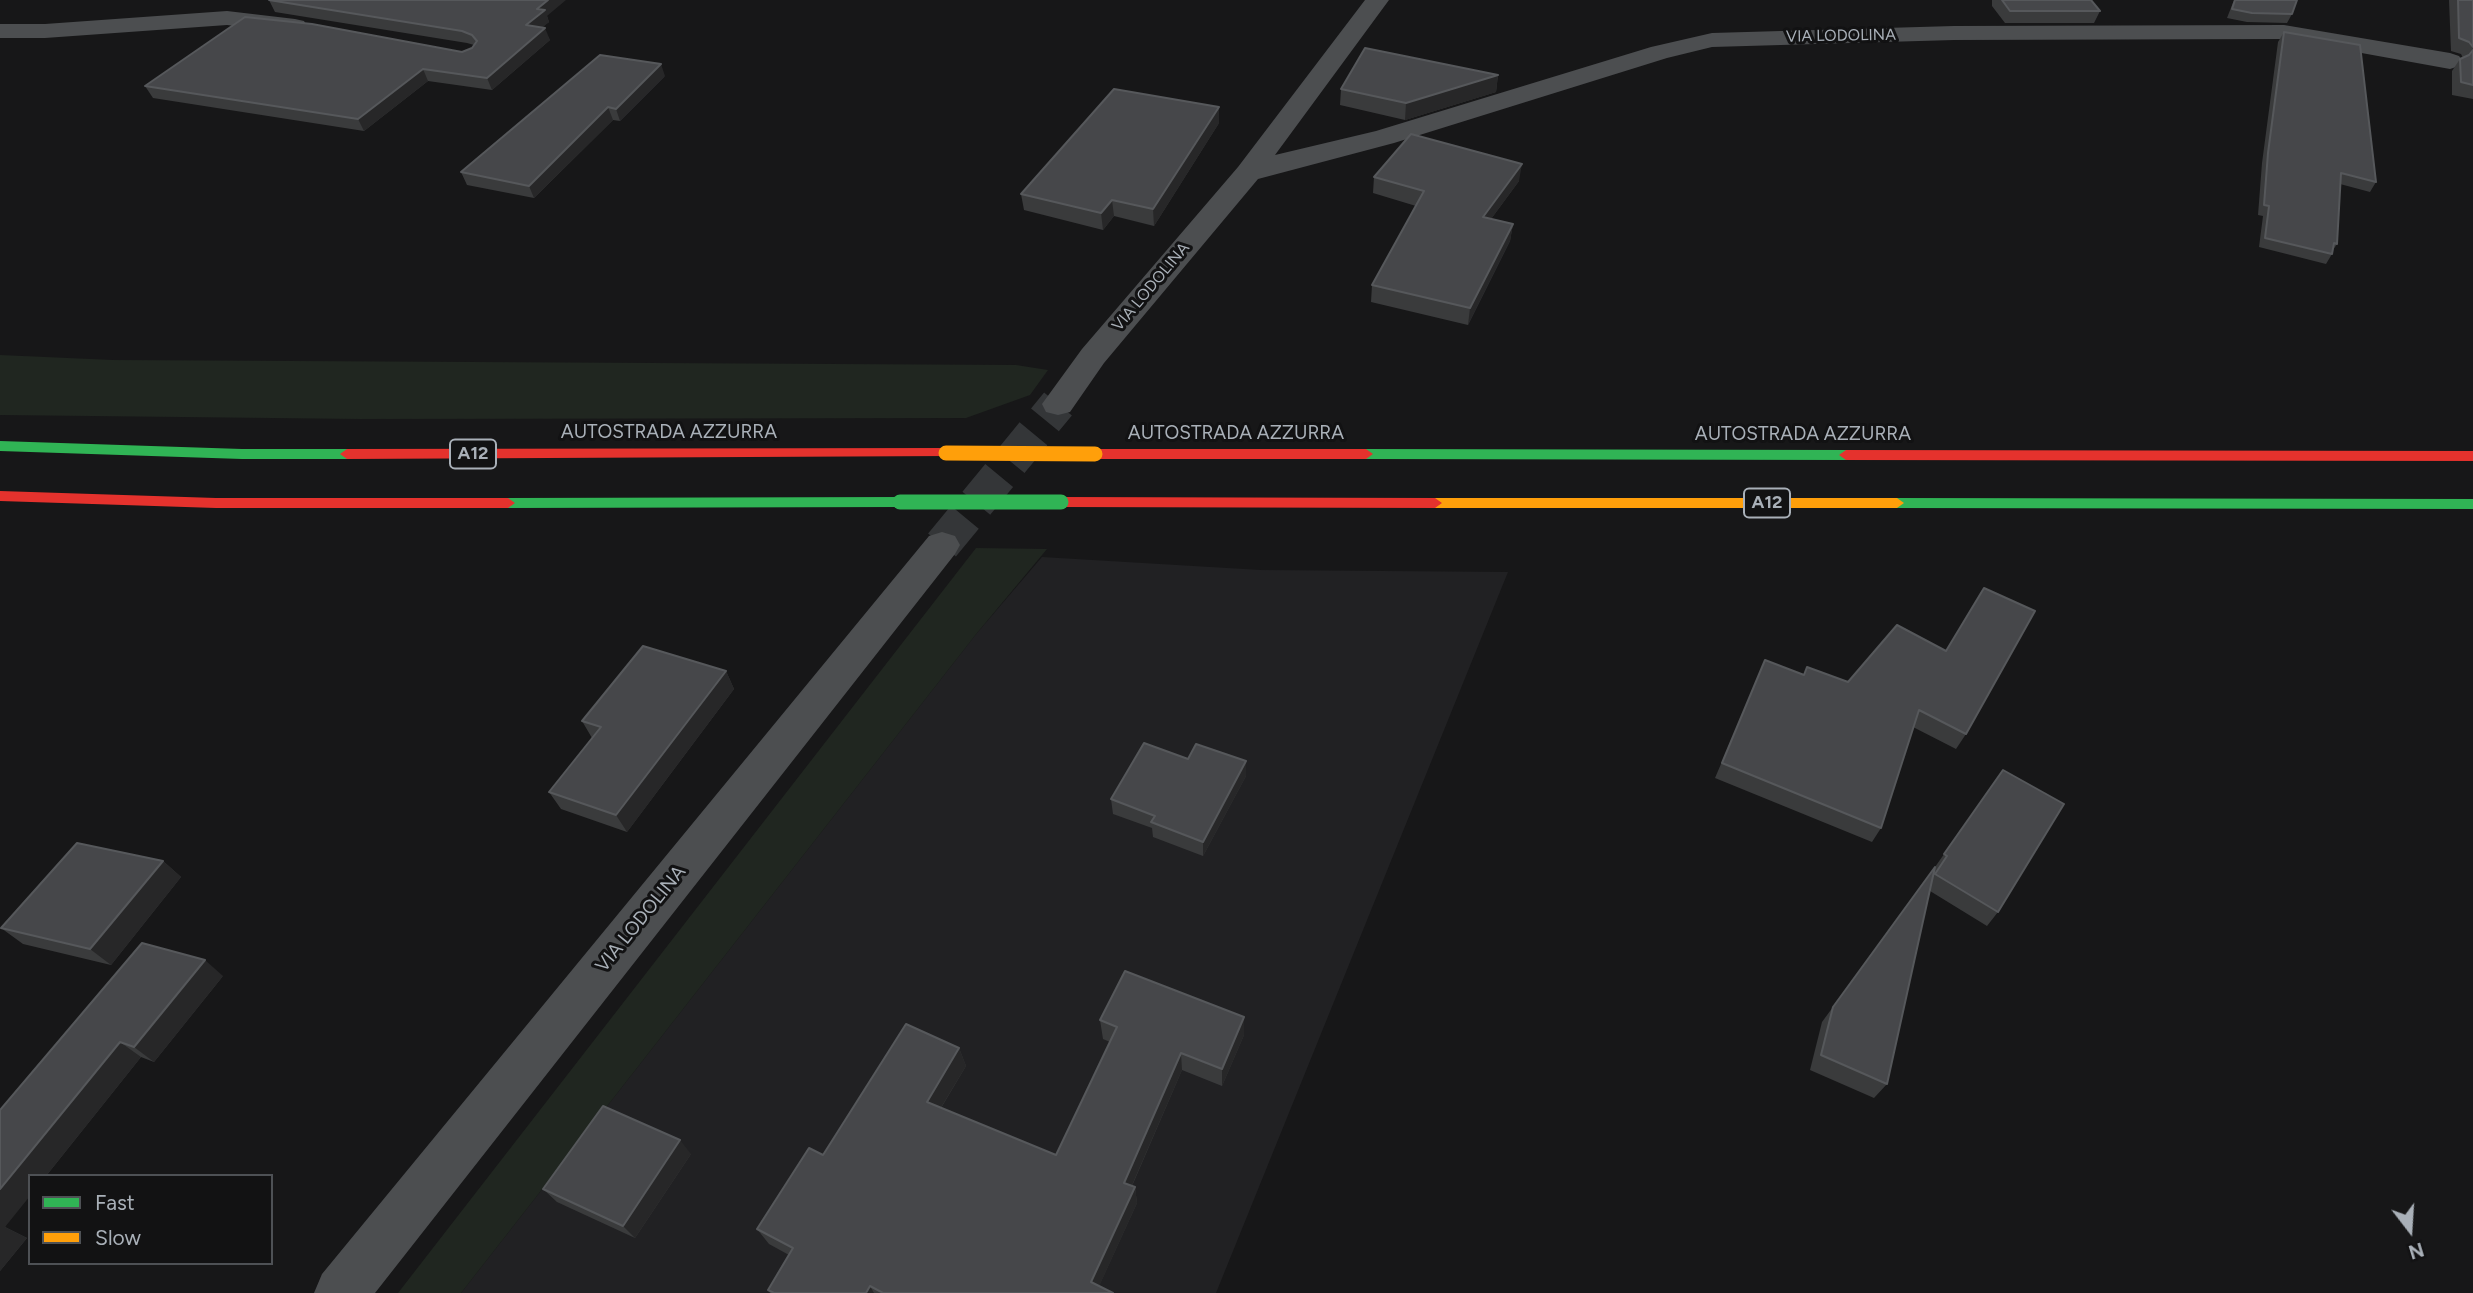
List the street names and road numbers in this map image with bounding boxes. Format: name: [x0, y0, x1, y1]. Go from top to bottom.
street label: VIA LODOLINA: [1786, 25, 1896, 47]
street label: VIA LODOLINA: [1108, 239, 1194, 335]
street label: AUTOSTRADA AZZURRA: [561, 421, 777, 443]
street label: AUTOSTRADA AZZURRA: [1128, 422, 1344, 444]
street label: AUTOSTRADA AZZURRA: [1695, 423, 1911, 445]
road number: A12: [450, 440, 496, 468]
road number: A12: [1744, 489, 1790, 518]
street label: VIA LODOLINA: [591, 861, 691, 977]

